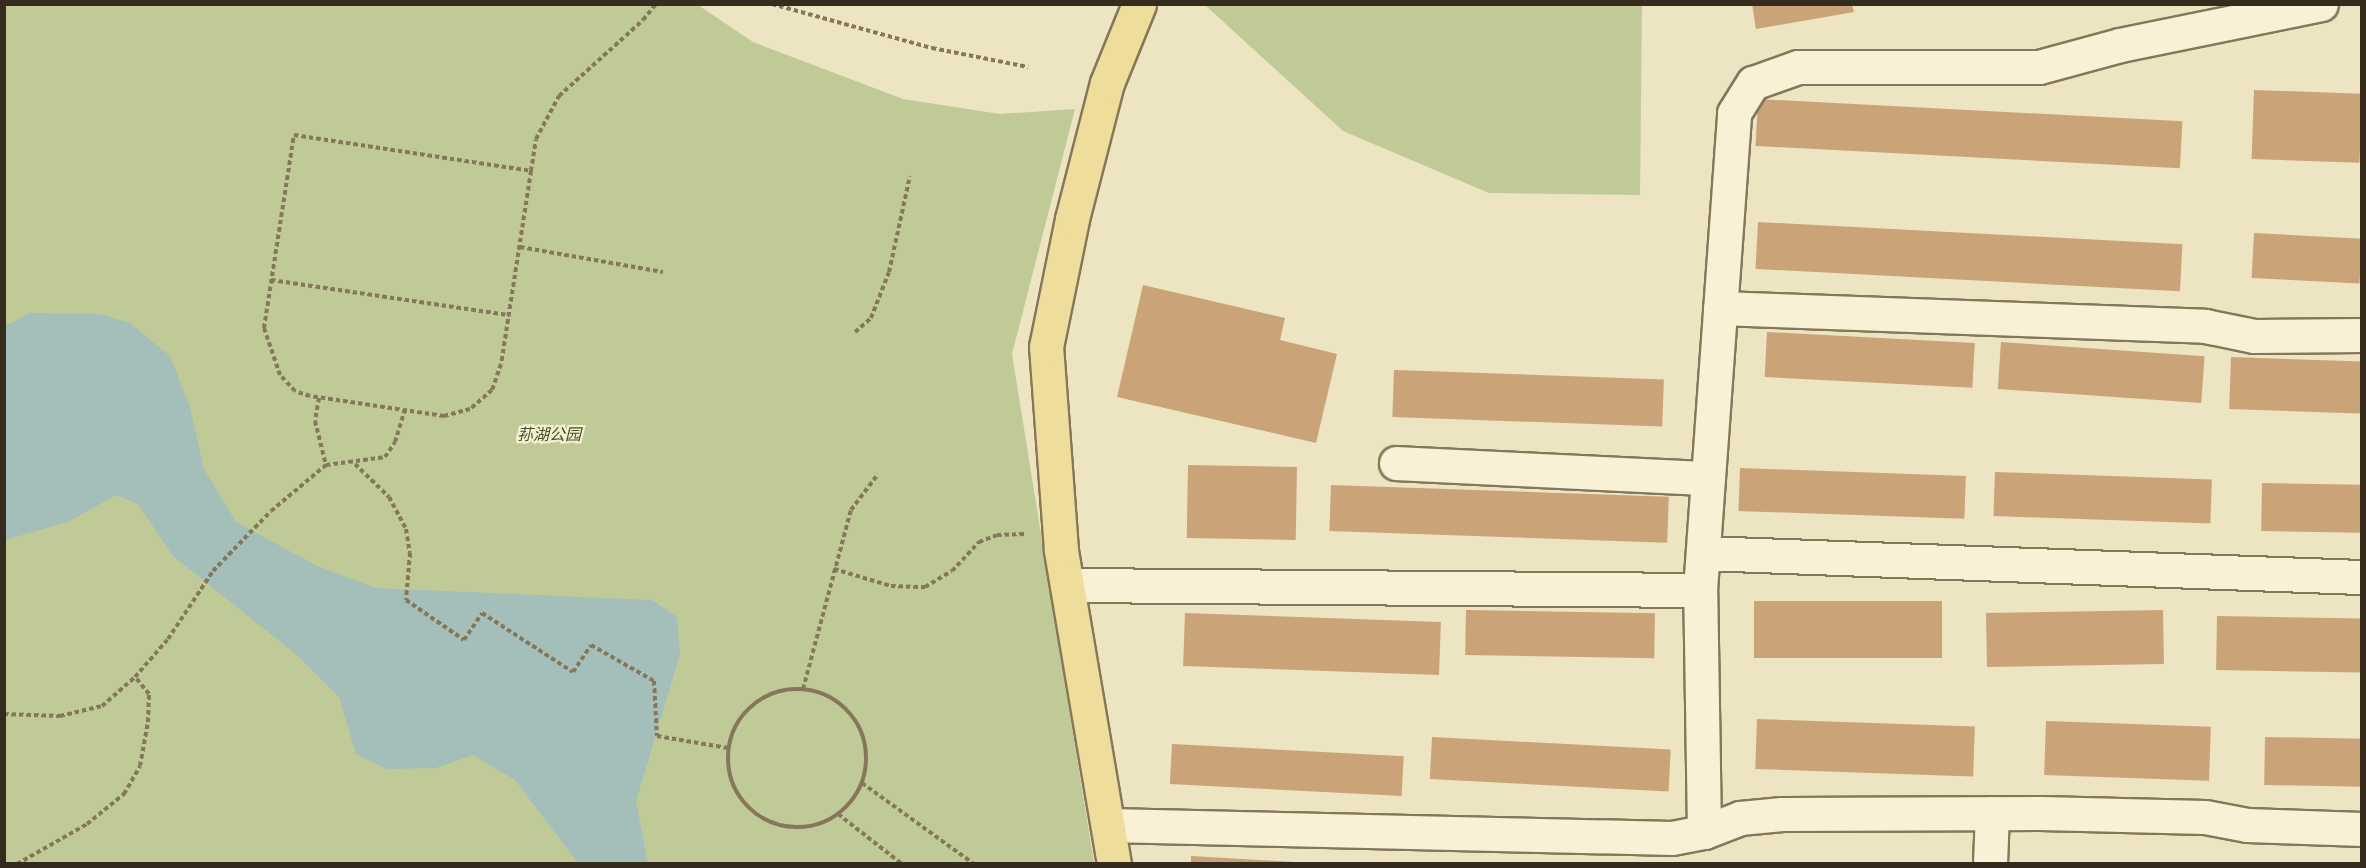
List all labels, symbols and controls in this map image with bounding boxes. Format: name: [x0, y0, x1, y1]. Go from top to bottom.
park label: 荪湖公园: [517, 424, 581, 444]

